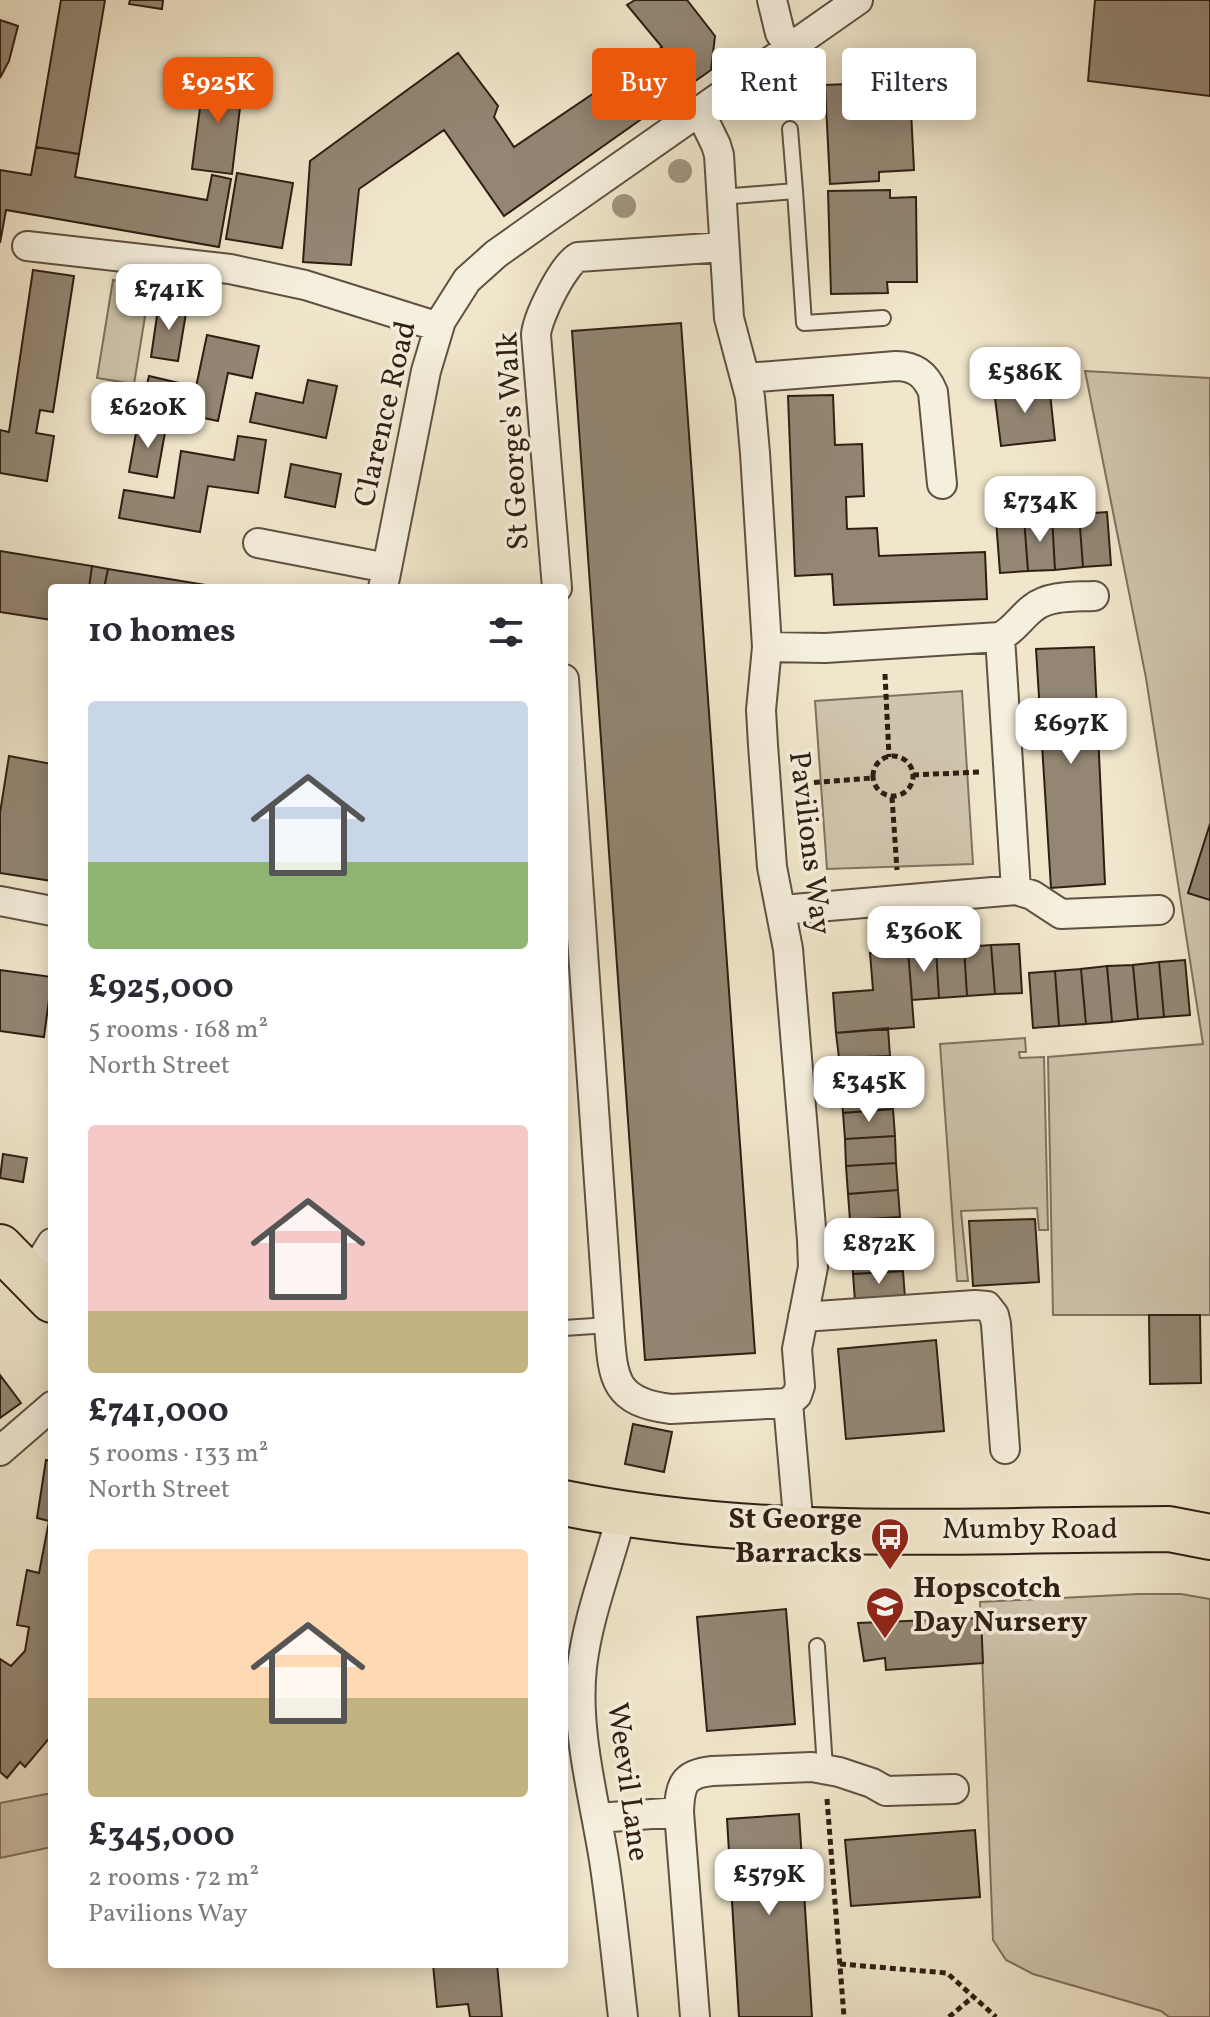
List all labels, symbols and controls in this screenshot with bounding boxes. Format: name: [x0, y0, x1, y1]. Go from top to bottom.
chip: Buy: [592, 48, 696, 120]
chip: Rent: [712, 48, 826, 120]
chip: Filters: [842, 48, 976, 120]
pin: £925K: [162, 57, 274, 125]
text: £925K: [181, 65, 255, 101]
pin: £741K: [113, 264, 225, 332]
text: £741K: [134, 272, 204, 308]
street label: Clarence Road: [344, 317, 428, 511]
street label: St George's Walk: [487, 331, 541, 551]
pin: £586K: [969, 347, 1081, 415]
text: £586K: [988, 355, 1062, 391]
pin: £620K: [92, 382, 204, 450]
text: £620K: [109, 390, 187, 426]
pin: £734K: [984, 476, 1096, 544]
text: £734K: [1003, 484, 1077, 520]
text: 10 homes: [88, 609, 236, 656]
icon: filters: [484, 610, 528, 654]
pin: £697K: [1015, 698, 1127, 766]
text: £697K: [1034, 706, 1108, 742]
street label: Pavilions Way: [777, 749, 841, 937]
icon: home: [236, 753, 380, 897]
pin: £360K: [868, 906, 980, 974]
text: £360K: [885, 914, 963, 950]
text: £925,000: [88, 965, 234, 1012]
text: 5 rooms · 168 m²: [88, 1012, 268, 1048]
text: North Street: [88, 1048, 230, 1084]
pin: £345K: [813, 1056, 925, 1124]
text: £345K: [831, 1064, 907, 1100]
icon: home: [236, 1177, 380, 1321]
pin: £872K: [823, 1218, 935, 1286]
text: £872K: [842, 1226, 916, 1262]
text: £741,000: [88, 1389, 229, 1436]
text: 5 rooms · 133 m²: [88, 1436, 268, 1472]
text: North Street: [88, 1472, 230, 1508]
place label: St George Barracks: [728, 1499, 862, 1575]
street label: Mumby Road: [942, 1509, 1118, 1551]
bus stop icon: St George Barracks: [869, 1516, 911, 1571]
place label: Hopscotch Day Nursery: [913, 1568, 1088, 1644]
school or university icon: Hopscotch Day Nursery: [864, 1585, 906, 1640]
icon: home: [236, 1601, 380, 1745]
street label: Weevil Lane: [595, 1700, 659, 1864]
text: £345,000: [88, 1813, 235, 1860]
pin: £579K: [713, 1849, 825, 1917]
text: £579K: [733, 1857, 805, 1893]
text: 2 rooms · 72 m²: [88, 1860, 259, 1896]
text: Pavilions Way: [88, 1896, 248, 1932]

